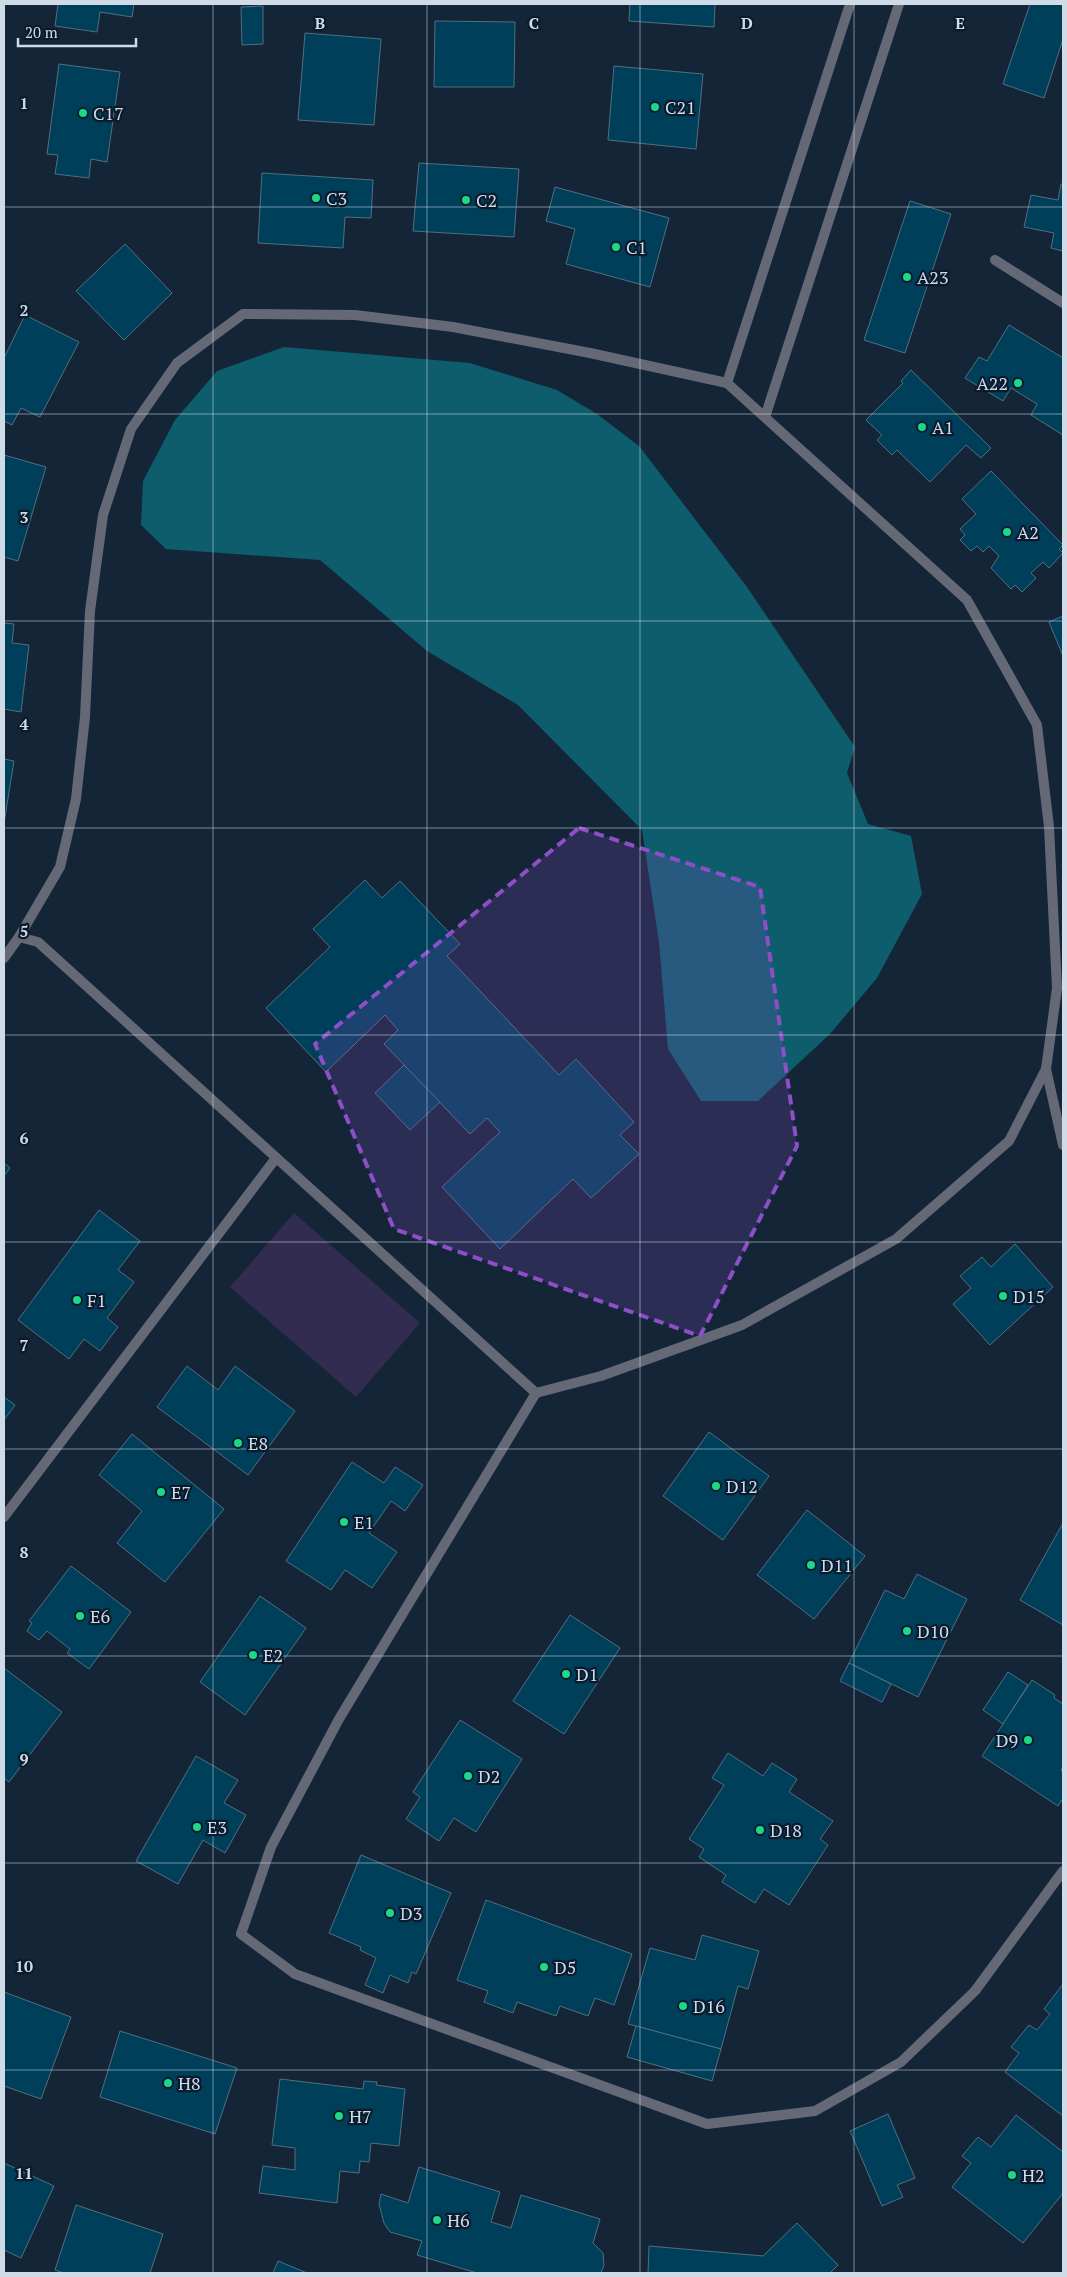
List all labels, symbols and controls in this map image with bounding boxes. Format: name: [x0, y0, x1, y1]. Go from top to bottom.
text: B: [315, 12, 325, 34]
text: C: [529, 12, 539, 34]
text: D: [741, 12, 753, 34]
text: E: [955, 12, 965, 34]
scale bar: [18, 15, 135, 47]
text: 20 m: [25, 22, 58, 42]
text: 1: [19, 92, 29, 114]
place label: C21: [665, 95, 696, 119]
place label: C17: [93, 101, 124, 125]
marker: C21: [649, 101, 661, 113]
marker: C17: [77, 107, 89, 119]
place label: C3: [326, 186, 347, 210]
place label: C2: [476, 188, 497, 212]
marker: C3: [310, 192, 322, 204]
marker: C2: [460, 194, 472, 206]
place label: C1: [626, 235, 647, 259]
marker: C1: [610, 241, 622, 253]
place label: A23: [917, 265, 948, 289]
marker: A23: [901, 271, 913, 283]
text: 2: [19, 299, 29, 321]
place label: A22: [977, 371, 1008, 395]
marker: A22: [1012, 377, 1024, 389]
place label: A1: [932, 415, 954, 439]
marker: A1: [916, 421, 928, 433]
text: 3: [19, 506, 29, 528]
place label: A2: [1017, 520, 1039, 544]
marker: A2: [1001, 526, 1013, 538]
text: 4: [19, 713, 29, 735]
text: 5: [19, 920, 29, 942]
text: 6: [19, 1127, 29, 1149]
place label: D15: [1013, 1284, 1045, 1308]
place label: F1: [87, 1288, 106, 1312]
marker: D15: [997, 1290, 1009, 1302]
marker: F1: [71, 1294, 83, 1306]
text: 7: [19, 1334, 29, 1356]
place label: E8: [248, 1431, 268, 1455]
marker: E8: [232, 1437, 244, 1449]
place label: D12: [726, 1474, 758, 1498]
place label: E7: [171, 1480, 191, 1504]
marker: D12: [710, 1480, 722, 1492]
marker: E7: [155, 1486, 167, 1498]
place label: E1: [354, 1510, 374, 1534]
marker: E1: [338, 1516, 350, 1528]
text: 8: [19, 1541, 29, 1563]
place label: D11: [821, 1553, 853, 1577]
marker: D11: [805, 1559, 817, 1571]
place label: E6: [90, 1604, 110, 1628]
marker: E6: [74, 1610, 86, 1622]
place label: D10: [917, 1619, 949, 1643]
marker: D10: [901, 1625, 913, 1637]
place label: E2: [263, 1643, 283, 1667]
marker: E2: [247, 1649, 259, 1661]
place label: D1: [576, 1662, 598, 1686]
marker: D1: [560, 1668, 572, 1680]
place label: D9: [996, 1728, 1018, 1752]
marker: D9: [1022, 1734, 1034, 1746]
text: 9: [19, 1748, 29, 1770]
place label: D2: [478, 1764, 500, 1788]
marker: D2: [462, 1770, 474, 1782]
place label: E3: [207, 1815, 227, 1839]
place label: D18: [770, 1818, 802, 1842]
marker: E3: [191, 1821, 203, 1833]
marker: D18: [754, 1824, 766, 1836]
place label: D3: [400, 1901, 422, 1925]
marker: D3: [384, 1907, 396, 1919]
text: 10: [15, 1955, 33, 1977]
place label: D5: [554, 1955, 576, 1979]
marker: D5: [538, 1961, 550, 1973]
place label: D16: [693, 1994, 725, 2018]
marker: D16: [677, 2000, 689, 2012]
place label: H8: [178, 2071, 201, 2095]
marker: H8: [162, 2077, 174, 2089]
place label: H7: [349, 2104, 372, 2128]
marker: H7: [333, 2110, 345, 2122]
text: 11: [15, 2162, 33, 2184]
place label: H2: [1022, 2163, 1045, 2187]
marker: H2: [1006, 2169, 1018, 2181]
place label: H6: [447, 2208, 470, 2232]
marker: H6: [431, 2214, 443, 2226]

